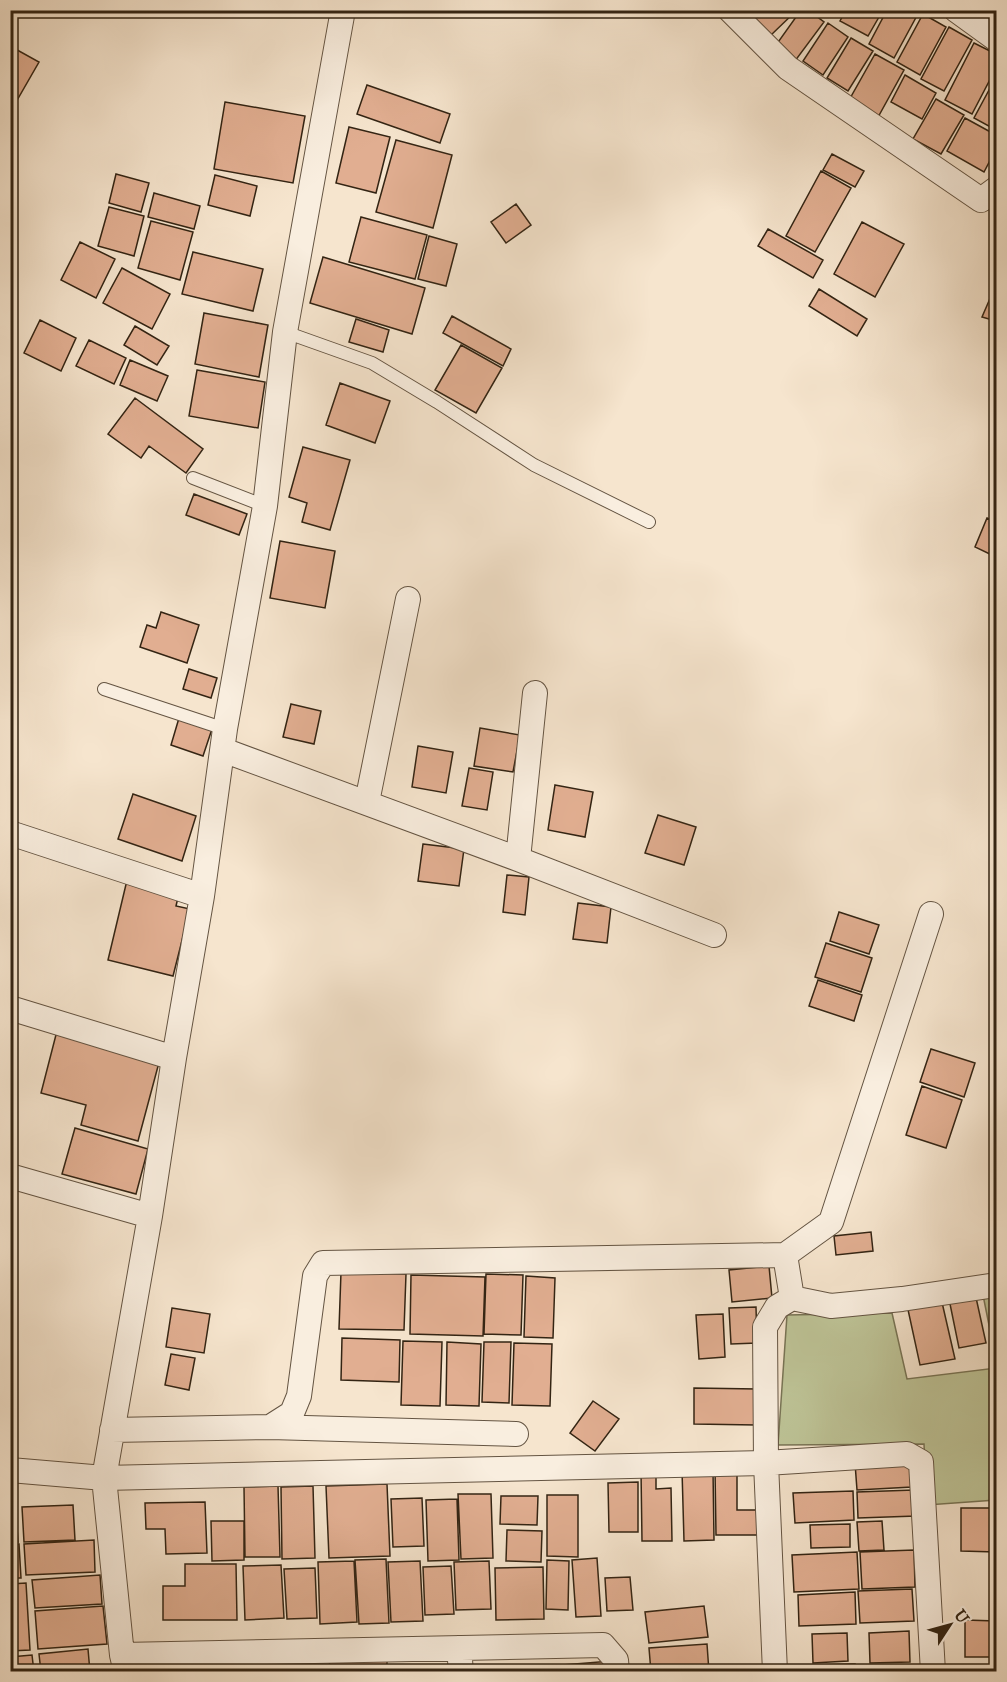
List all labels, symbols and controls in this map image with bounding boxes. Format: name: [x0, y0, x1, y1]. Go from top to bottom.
north arrow: [920, 1595, 980, 1655]
text: U: [950, 1606, 973, 1627]

